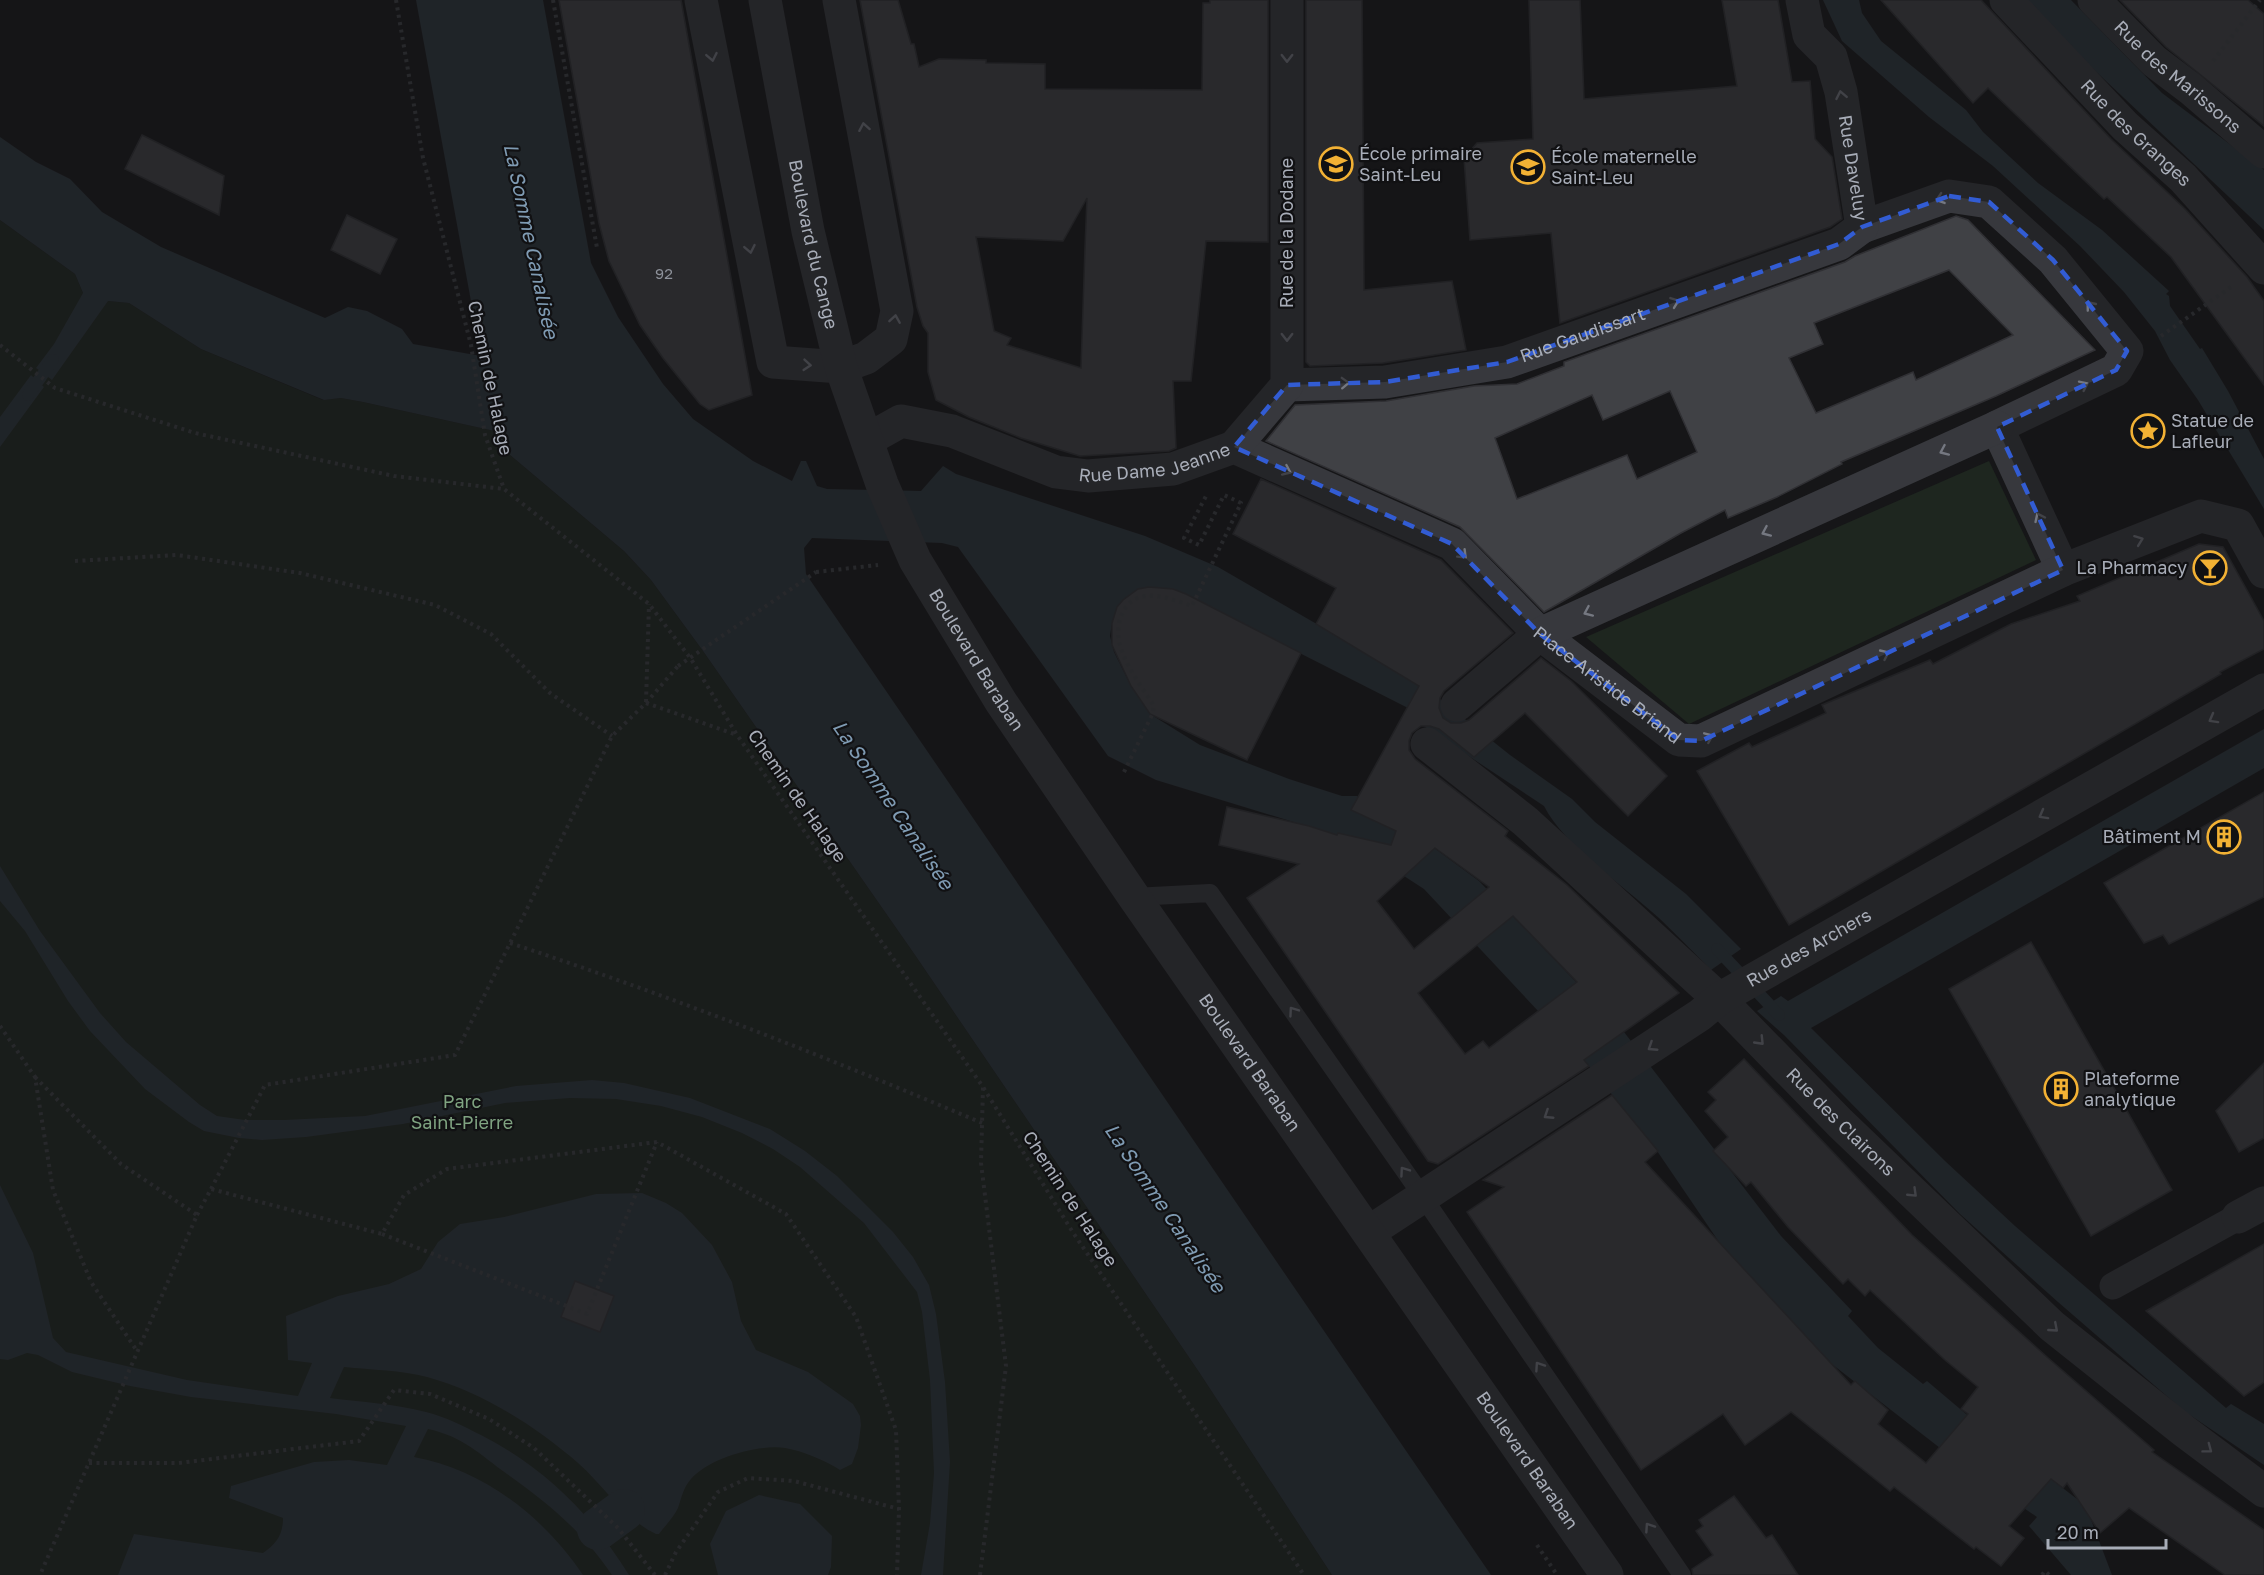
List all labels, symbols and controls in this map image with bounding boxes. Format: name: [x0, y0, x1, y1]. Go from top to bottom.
street label: Rue des Marissons: [2110, 15, 2246, 138]
one-way arrow: [705, 52, 718, 62]
one-way arrow: [1281, 54, 1293, 63]
street label: Rue des Granges: [2077, 74, 2197, 190]
one-way arrow: [1835, 90, 1848, 100]
street label: Rue Daveluy: [1835, 113, 1873, 222]
one-way arrow: [858, 122, 870, 132]
water label: La Somme Canalisée: [500, 141, 565, 342]
place label: École primaire Saint-Leu: [1359, 142, 1482, 185]
place label: École maternelle Saint-Leu: [1551, 145, 1697, 188]
school or university icon: École primaire Saint-Leu: [1318, 146, 1354, 182]
school or university icon: École maternelle Saint-Leu: [1510, 149, 1546, 185]
street label: Boulevard du Cange: [785, 158, 843, 331]
street label: Rue de la Dodane: [1275, 158, 1297, 308]
one-way arrow: [1935, 192, 1946, 205]
one-way arrow: [743, 243, 756, 253]
house number: 92: [655, 264, 673, 282]
one-way arrow: [1669, 297, 1680, 309]
street label: Chemin de Halage: [464, 299, 518, 457]
one-way arrow: [2086, 301, 2097, 312]
street label: Rue Gaudissart: [1517, 302, 1648, 367]
one-way arrow: [888, 314, 901, 324]
one-way arrow: [1281, 333, 1293, 342]
one-way arrow: [802, 358, 811, 371]
one-way arrow: [1341, 377, 1350, 390]
one-way arrow: [2078, 381, 2089, 392]
place label: Statue de Lafleur: [2171, 409, 2254, 452]
place icon: Statue de Lafleur: [2130, 413, 2166, 449]
street label: Rue Dame Jeanne: [1078, 437, 1233, 486]
one-way arrow: [1939, 444, 1950, 456]
one-way arrow: [1281, 464, 1292, 476]
one-way arrow: [2034, 512, 2046, 523]
one-way arrow: [1762, 524, 1773, 536]
one-way arrow: [2133, 535, 2144, 547]
one-way arrow: [1455, 547, 1466, 558]
bar icon: La Pharmacy: [2192, 550, 2228, 586]
place label: La Pharmacy: [2076, 556, 2187, 578]
street label: Boulevard Baraban: [925, 584, 1029, 735]
one-way arrow: [1584, 605, 1595, 617]
street label: Place Aristide Briand: [1529, 621, 1686, 748]
one-way arrow: [1878, 650, 1889, 662]
one-way arrow: [2209, 712, 2219, 723]
water label: La Somme Canalisée: [828, 715, 960, 895]
street label: Chemin de Halage: [744, 725, 852, 866]
one-way arrow: [1702, 732, 1713, 744]
one-way arrow: [2039, 808, 2049, 819]
building icon: Bâtiment M: [2206, 819, 2242, 855]
place label: Bâtiment M: [2102, 825, 2201, 847]
street label: Rue des Archers: [1742, 903, 1875, 991]
street label: Boulevard Baraban: [1195, 989, 1306, 1135]
one-way arrow: [1289, 1007, 1300, 1018]
one-way arrow: [1753, 1035, 1764, 1045]
one-way arrow: [1647, 1040, 1658, 1051]
street label: Rue des Clairons: [1782, 1063, 1900, 1180]
place label: Plateforme analytique: [2084, 1067, 2180, 1110]
building icon: Plateforme analytique: [2043, 1071, 2079, 1107]
park label: Parc Saint-Pierre: [411, 1090, 513, 1133]
one-way arrow: [1543, 1108, 1554, 1119]
water label: La Somme Canalisée: [1100, 1118, 1232, 1298]
street label: Chemin de Halage: [1019, 1126, 1123, 1270]
one-way arrow: [1400, 1166, 1411, 1177]
one-way arrow: [1907, 1186, 1917, 1197]
one-way arrow: [2048, 1321, 2058, 1332]
one-way arrow: [1535, 1362, 1546, 1373]
street label: Boulevard Baraban: [1472, 1387, 1584, 1533]
one-way arrow: [2201, 1441, 2212, 1452]
scale bar: [2048, 1512, 2166, 1550]
text: 20 m: [2057, 1521, 2099, 1543]
one-way arrow: [1645, 1522, 1656, 1533]

